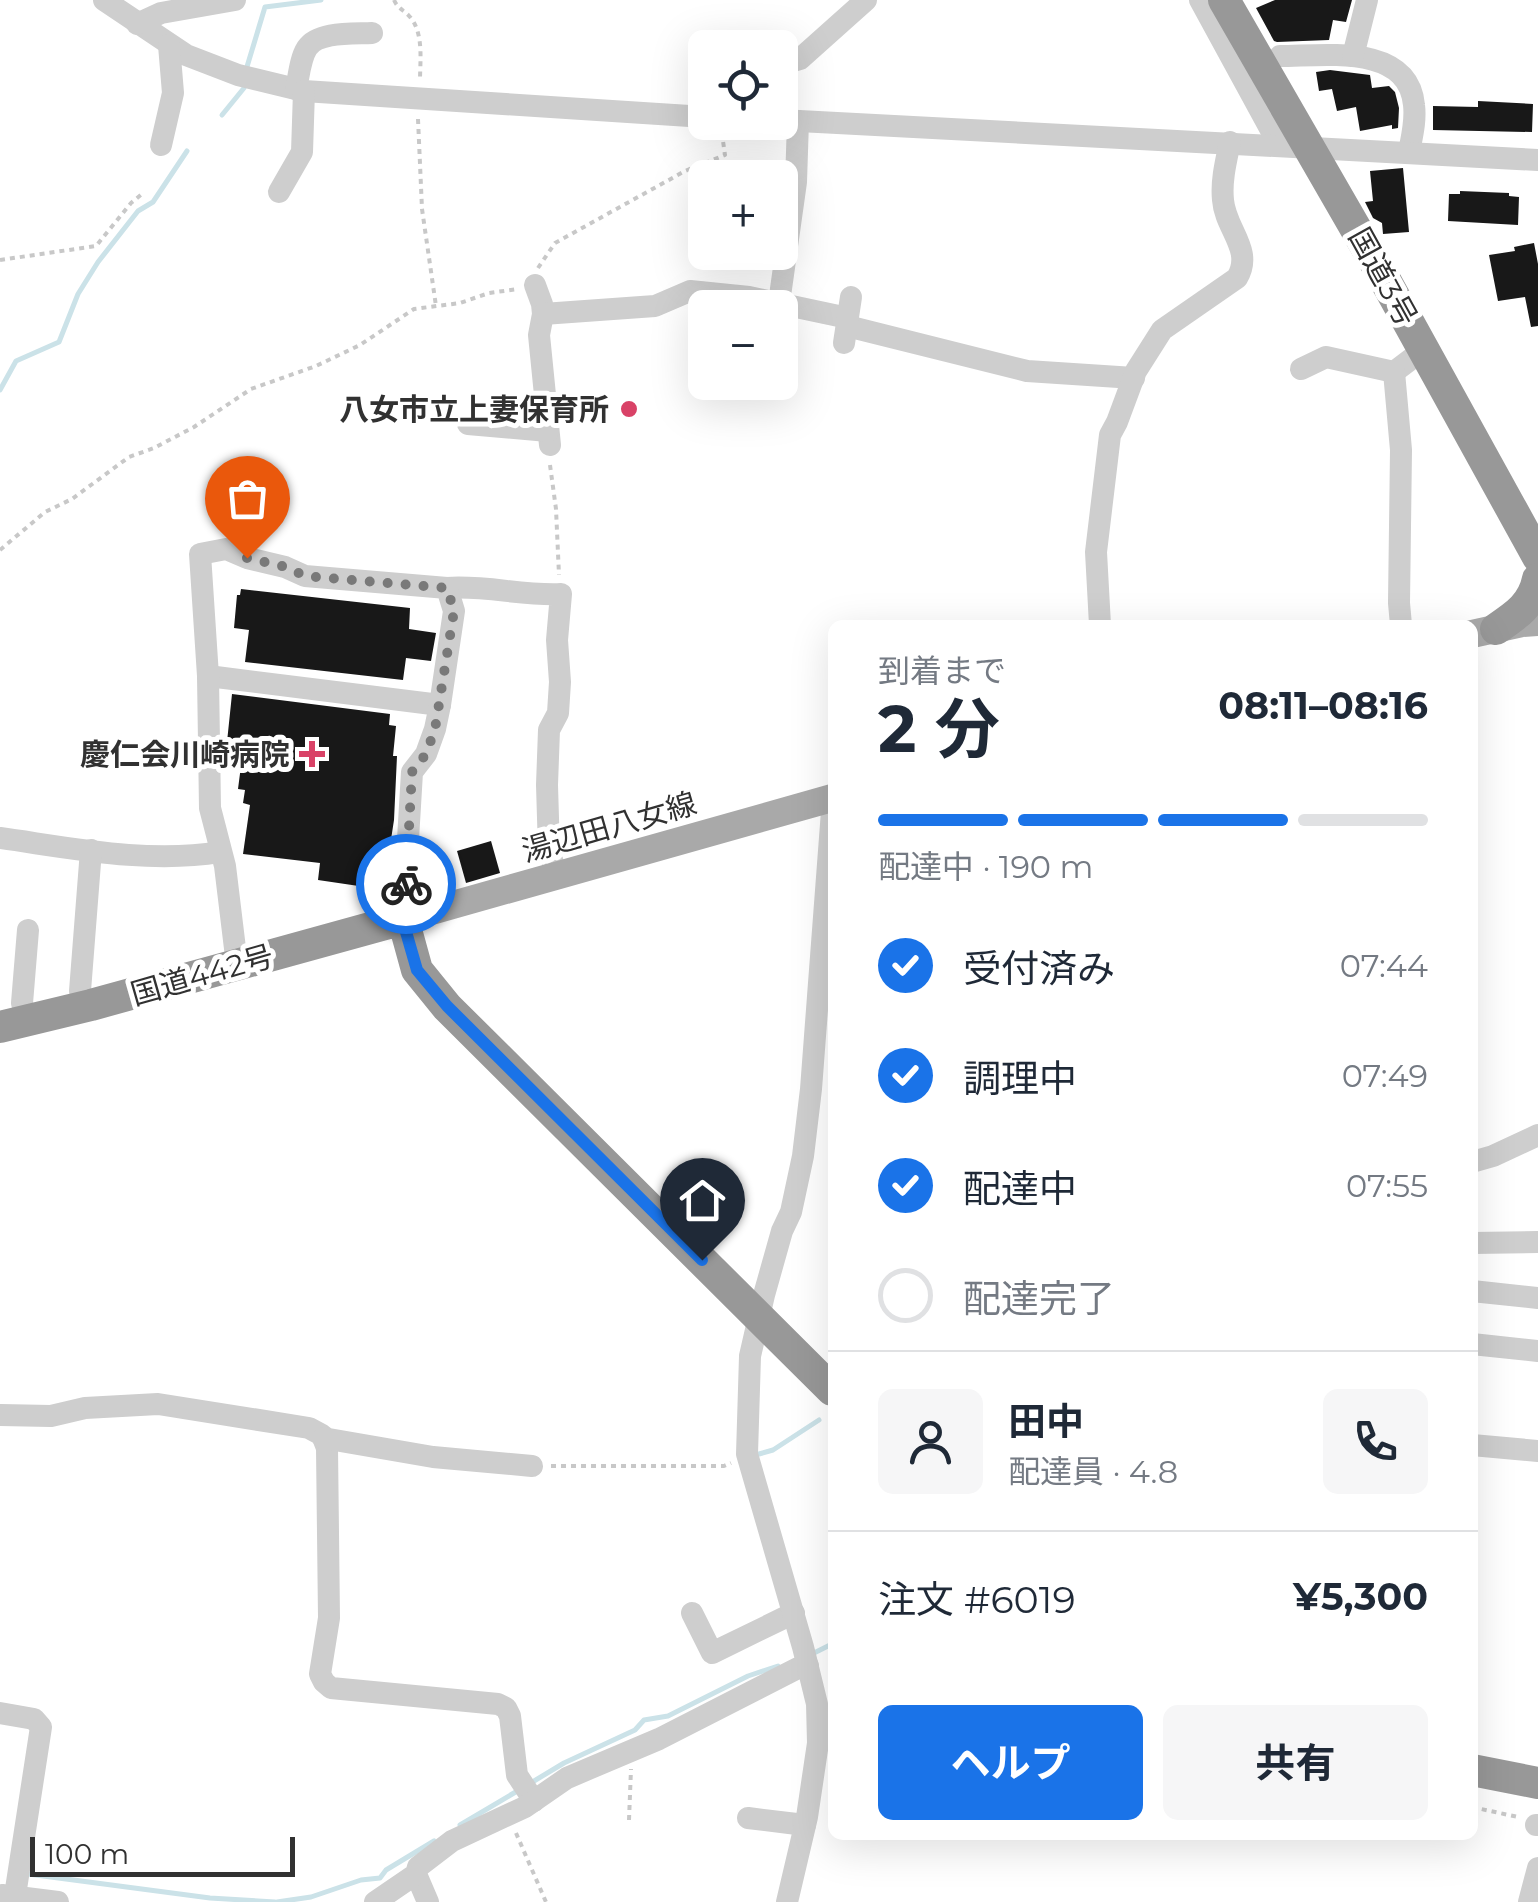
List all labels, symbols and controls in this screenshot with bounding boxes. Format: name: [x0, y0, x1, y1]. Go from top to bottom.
map controls: [688, 30, 798, 400]
button: locate: [688, 30, 798, 140]
button: +: [688, 160, 798, 270]
street label: 国道3号: [1341, 221, 1425, 333]
button: −: [688, 290, 798, 400]
place label: 八女市立上妻保育所: [339, 391, 609, 428]
marker: 八女市立上妻保育所: [618, 398, 640, 420]
pin: [205, 456, 290, 559]
icon: bag: [220, 471, 275, 526]
text: 到着まで: [878, 651, 1006, 690]
text: 08:11–08:16: [1218, 682, 1428, 729]
text: 2 分: [878, 689, 1000, 768]
place label: 慶仁会川崎病院: [80, 736, 290, 773]
marker: 慶仁会川崎病院: [299, 741, 325, 767]
street label: 湯辺田八女線: [517, 784, 701, 870]
courier: [356, 834, 456, 934]
text: 配達中 · 190 m: [878, 847, 1093, 886]
icon: bike: [379, 857, 434, 912]
street label: 国道442号: [126, 937, 278, 1013]
icon: check: [878, 938, 933, 993]
text: 受付済み: [963, 945, 1115, 992]
text: 07:44: [1340, 946, 1428, 985]
icon: check: [878, 1048, 933, 1103]
text: 調理中: [963, 1055, 1077, 1102]
text: 07:49: [1342, 1056, 1428, 1095]
pin: [660, 1158, 745, 1261]
icon: check: [878, 1158, 933, 1213]
text: 配達中: [963, 1165, 1077, 1212]
text: 07:55: [1346, 1166, 1428, 1205]
icon: home: [675, 1173, 730, 1228]
text: 配達完了: [963, 1275, 1115, 1322]
button: person: [878, 1389, 983, 1494]
button: phone: [1323, 1389, 1428, 1494]
text: 田中: [1008, 1398, 1084, 1445]
text: 配達員 · 4.8: [1008, 1452, 1178, 1491]
text: ¥5,300: [1293, 1573, 1428, 1620]
text: 注文 #6019: [878, 1576, 1076, 1623]
button: ヘルプ: [878, 1705, 1143, 1820]
button: 共有: [1163, 1705, 1428, 1820]
scale bar: [30, 1832, 295, 1876]
text: 100 m: [45, 1837, 129, 1871]

